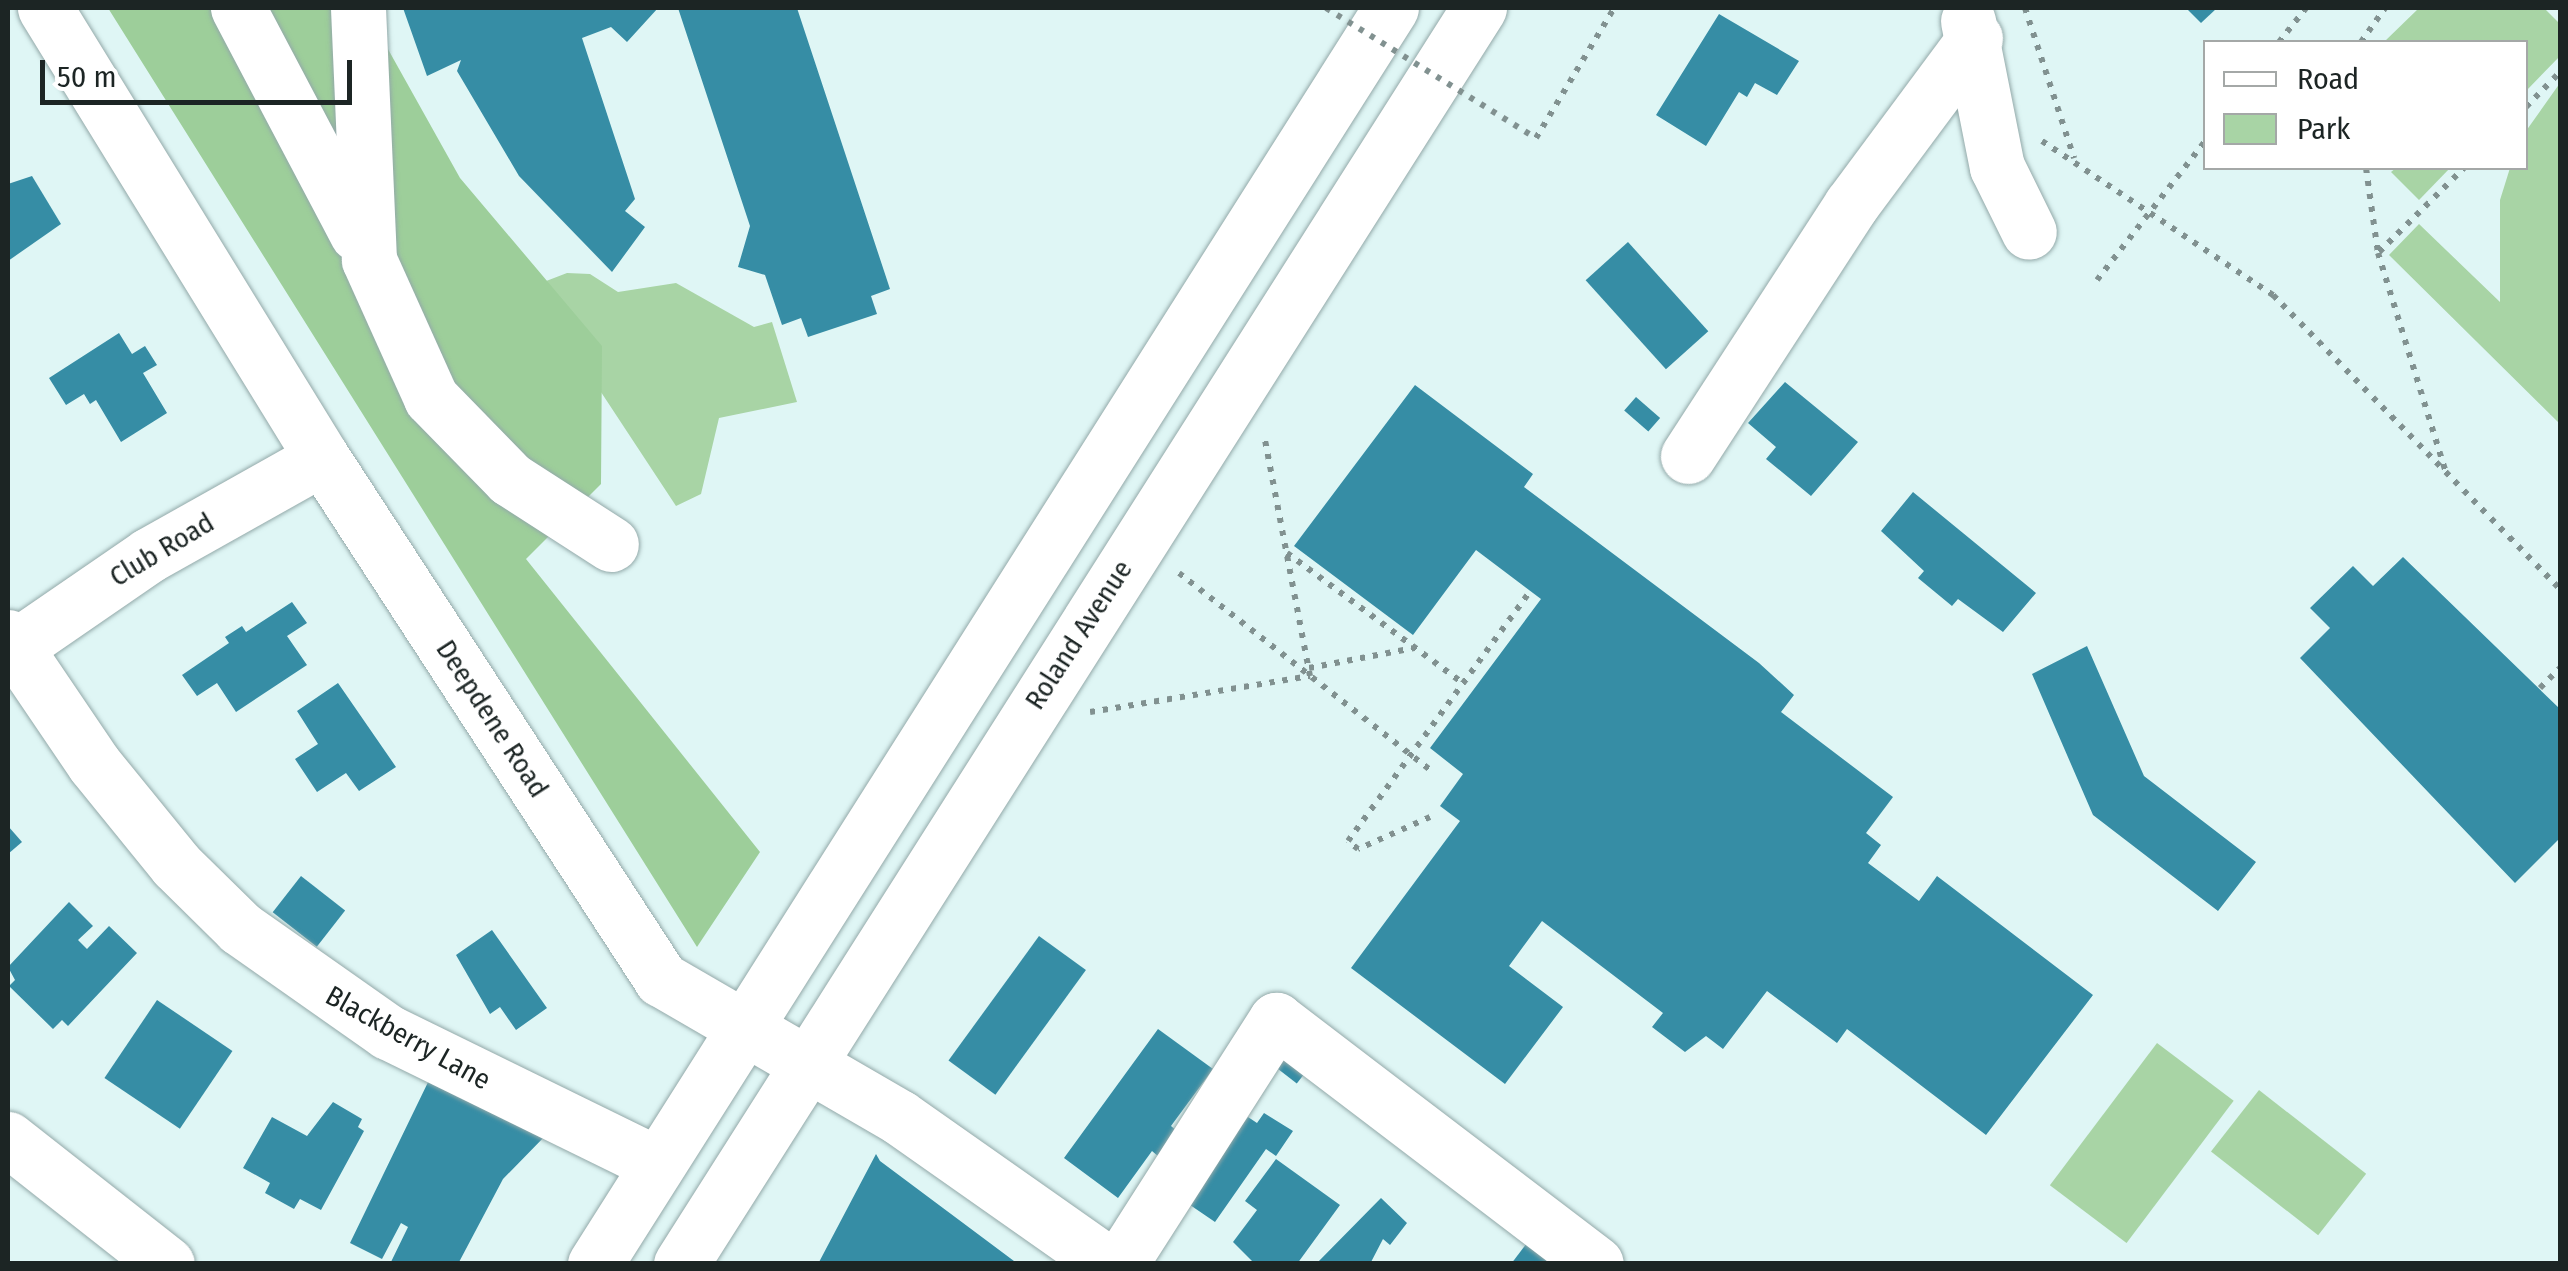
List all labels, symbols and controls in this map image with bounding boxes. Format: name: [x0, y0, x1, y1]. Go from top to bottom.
scale bar: [45, 40, 358, 102]
legend: [2203, 40, 2528, 170]
text: 50 m: [57, 59, 117, 95]
text: Road: [2297, 61, 2359, 97]
text: Park: [2297, 111, 2350, 147]
street label: Club Road: [104, 506, 220, 594]
street label: Roland Avenue: [1018, 554, 1140, 716]
street label: Deepdene Road: [429, 634, 555, 804]
street label: Blackberry Lane: [320, 979, 496, 1097]

